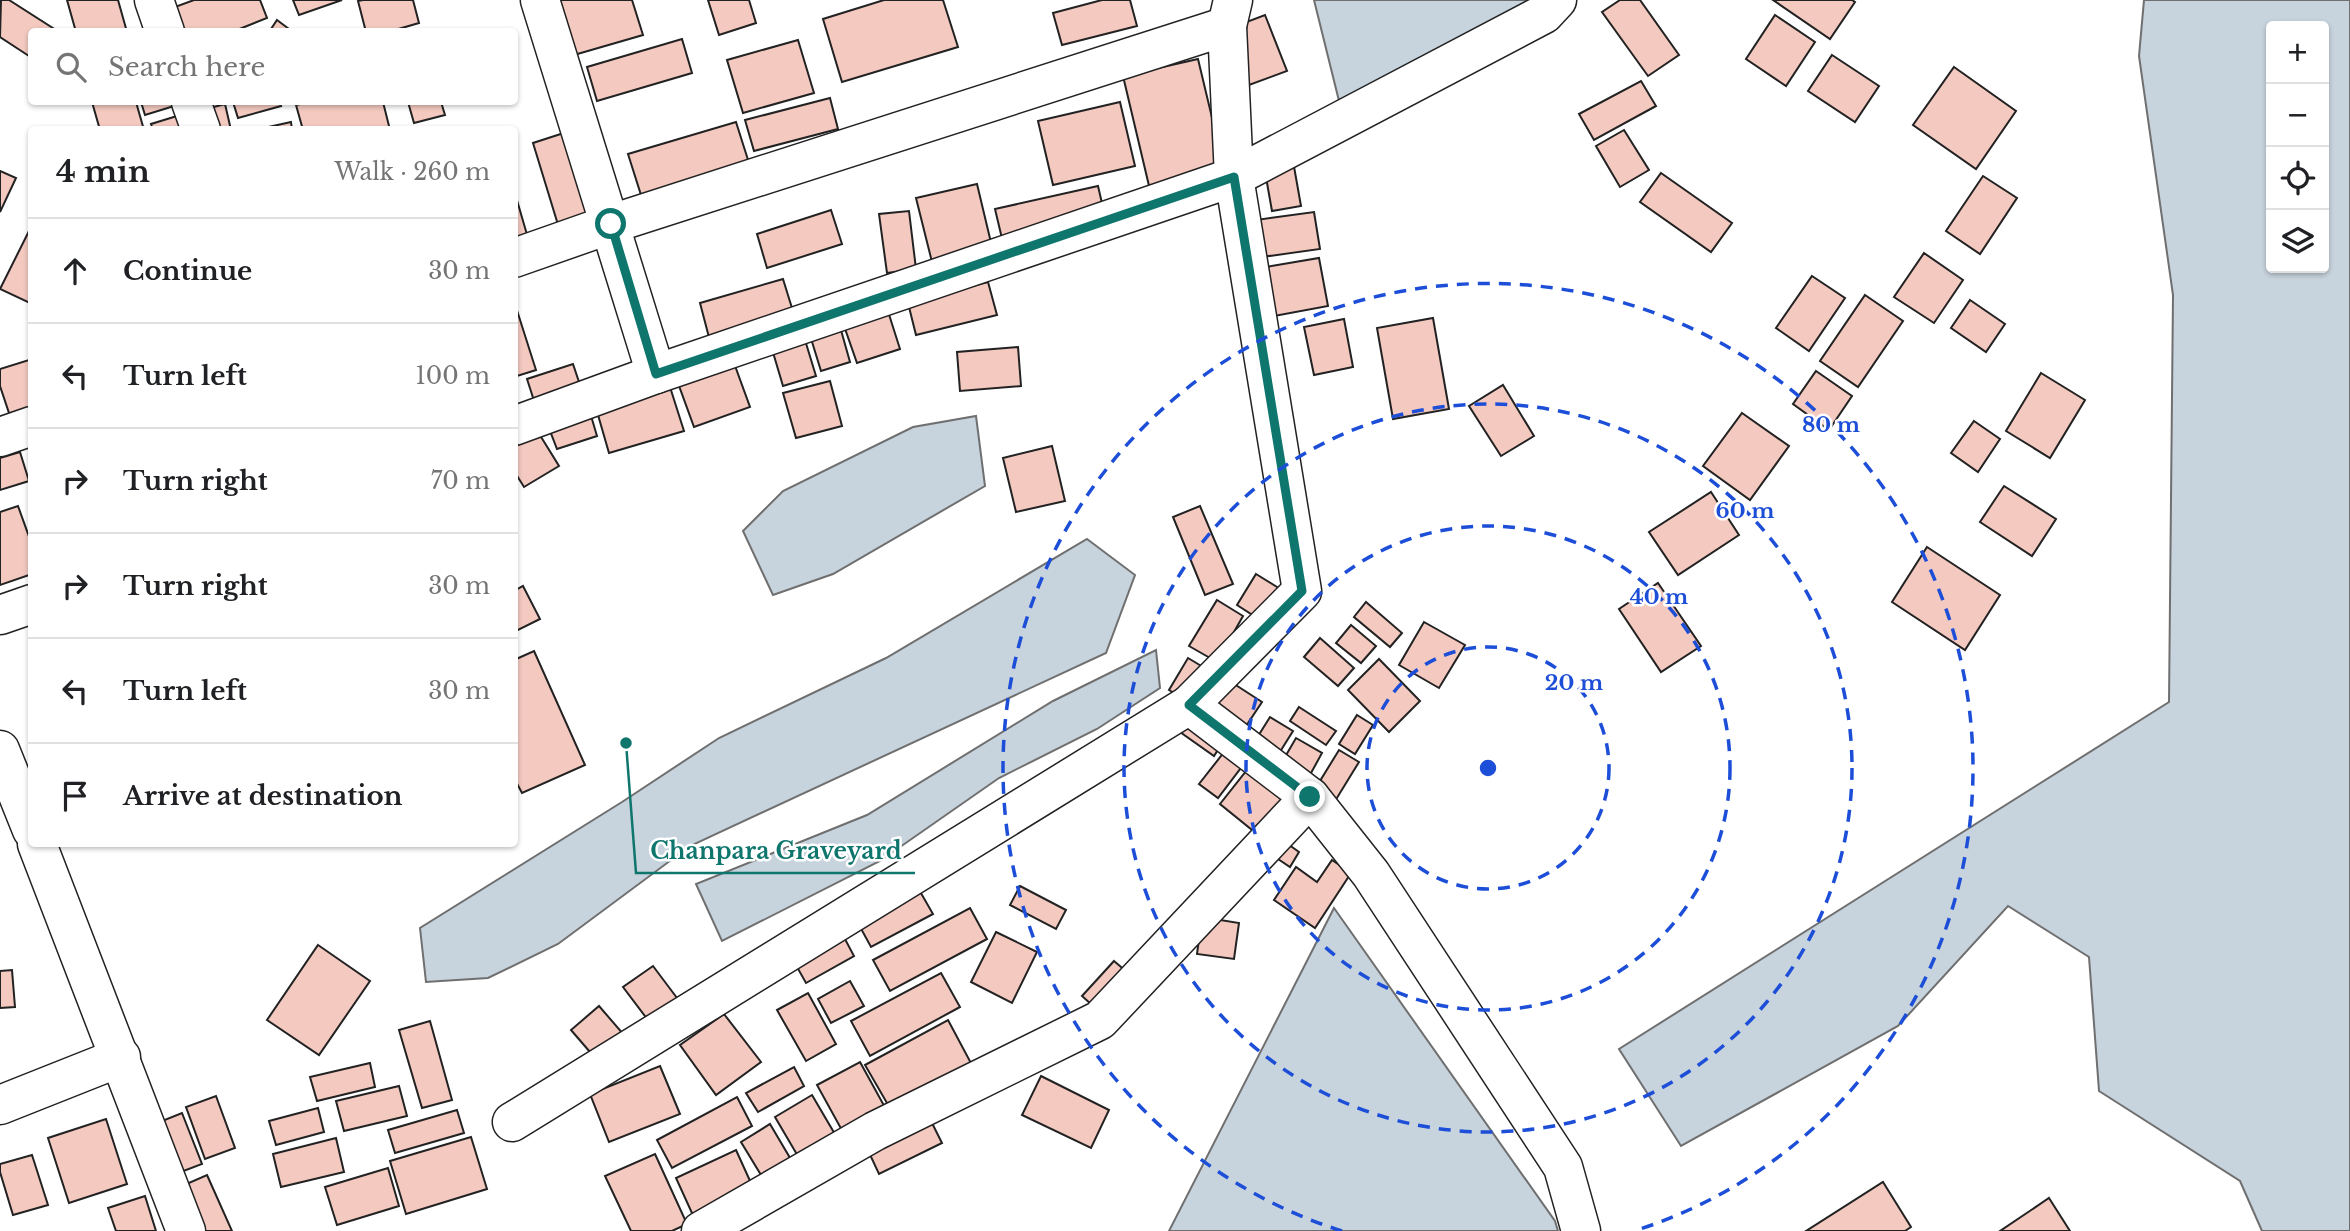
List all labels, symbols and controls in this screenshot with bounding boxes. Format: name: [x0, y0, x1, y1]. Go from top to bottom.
map controls: [2266, 21, 2329, 273]
button: +: [2266, 21, 2329, 84]
search box: [28, 28, 518, 105]
icon: search: [52, 48, 90, 86]
text: Search here: [108, 51, 265, 83]
button: −: [2266, 84, 2329, 147]
button: locate: [2266, 147, 2329, 210]
text: 4 min: [56, 153, 150, 190]
text: Walk · 260 m: [334, 158, 490, 186]
route start: [595, 208, 626, 239]
button: layers: [2266, 210, 2329, 273]
icon: ahead: [56, 252, 94, 290]
text: Continue: [123, 255, 252, 287]
text: 30 m: [428, 257, 490, 285]
icon: left: [56, 357, 94, 395]
text: Turn left: [123, 360, 247, 392]
text: 100 m: [416, 362, 490, 390]
text: 80 m: [1802, 412, 1860, 438]
icon: right: [56, 462, 94, 500]
text: Turn right: [123, 465, 268, 497]
text: 70 m: [431, 467, 490, 495]
text: 60 m: [1716, 498, 1774, 524]
icon: right: [56, 567, 94, 605]
text: Turn right: [123, 570, 268, 602]
text: 30 m: [428, 572, 490, 600]
text: 40 m: [1630, 584, 1688, 610]
text: 20 m: [1545, 670, 1603, 696]
icon: left: [56, 672, 94, 710]
text: Turn left: [123, 675, 247, 707]
text: 30 m: [428, 677, 490, 705]
centre of rings: [1476, 756, 1500, 780]
icon: arrive: [56, 777, 94, 815]
text: Arrive at destination: [123, 780, 403, 812]
route end: [1294, 781, 1325, 812]
callout: Chanpara Graveyard: [636, 829, 915, 873]
text: Chanpara Graveyard: [650, 837, 902, 865]

